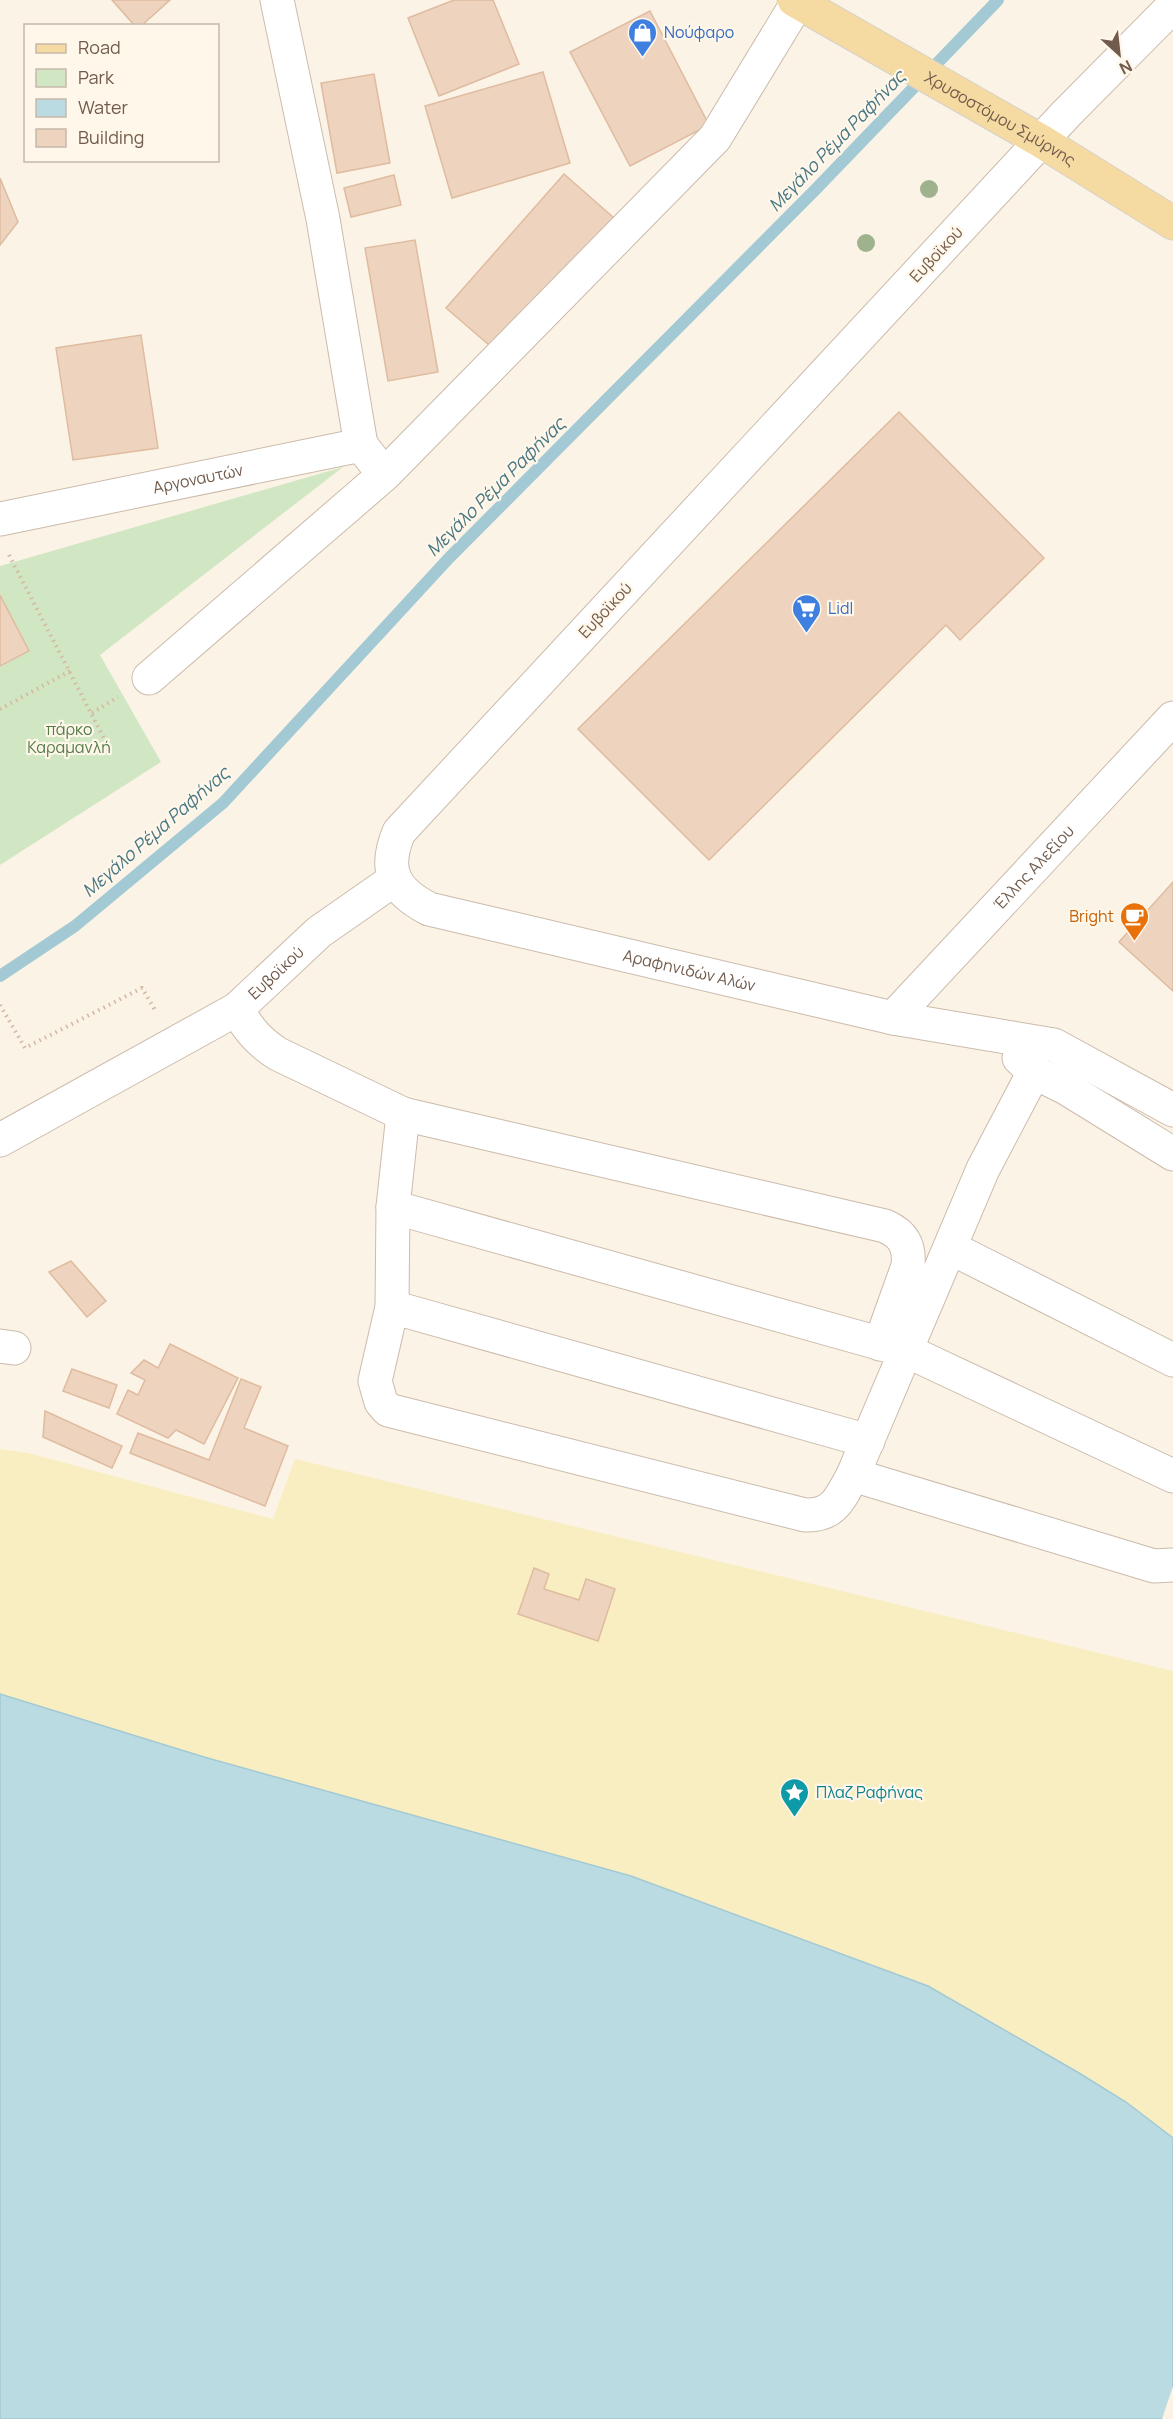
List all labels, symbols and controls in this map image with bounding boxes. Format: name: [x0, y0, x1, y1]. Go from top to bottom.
shop icon: Νούφαρο: [627, 16, 659, 58]
place label: Νούφαρο: [664, 21, 734, 43]
legend: [24, 24, 219, 162]
north arrow: [1089, 24, 1149, 84]
text: Road: [78, 35, 121, 59]
text: N: [1116, 55, 1136, 80]
water label: Μεγάλο Ρέμα Ραφήνας: [762, 63, 912, 216]
text: Park: [78, 65, 115, 89]
street label: Χρυσοστόμου Σμύρνης: [921, 66, 1080, 171]
text: Water: [78, 95, 128, 119]
text: Building: [78, 125, 144, 149]
street label: Ευβοϊκού: [904, 221, 968, 287]
water label: Μεγάλο Ρέμα Ραφήνας: [420, 410, 572, 561]
street label: Αργοναυτών: [151, 458, 245, 498]
street label: Ευβοϊκού: [573, 577, 637, 643]
supermarket icon: Lidl: [791, 592, 823, 634]
place label: Lidl: [828, 597, 853, 619]
park label: πάρκο Καραμανλή: [27, 718, 111, 758]
water label: Μεγάλο Ρέμα Ραφήνας: [77, 759, 236, 902]
street label: Έλλης Αλεξίου: [988, 820, 1079, 915]
cafe icon: Bright: [1119, 900, 1151, 942]
place label: Bright: [1069, 905, 1114, 927]
street label: Ευβοϊκού: [243, 941, 308, 1004]
street label: Αραφηνιδών Αλών: [621, 944, 758, 996]
place icon: Πλαζ Ραφήνας: [779, 1776, 811, 1818]
place label: Πλαζ Ραφήνας: [816, 1781, 923, 1803]

